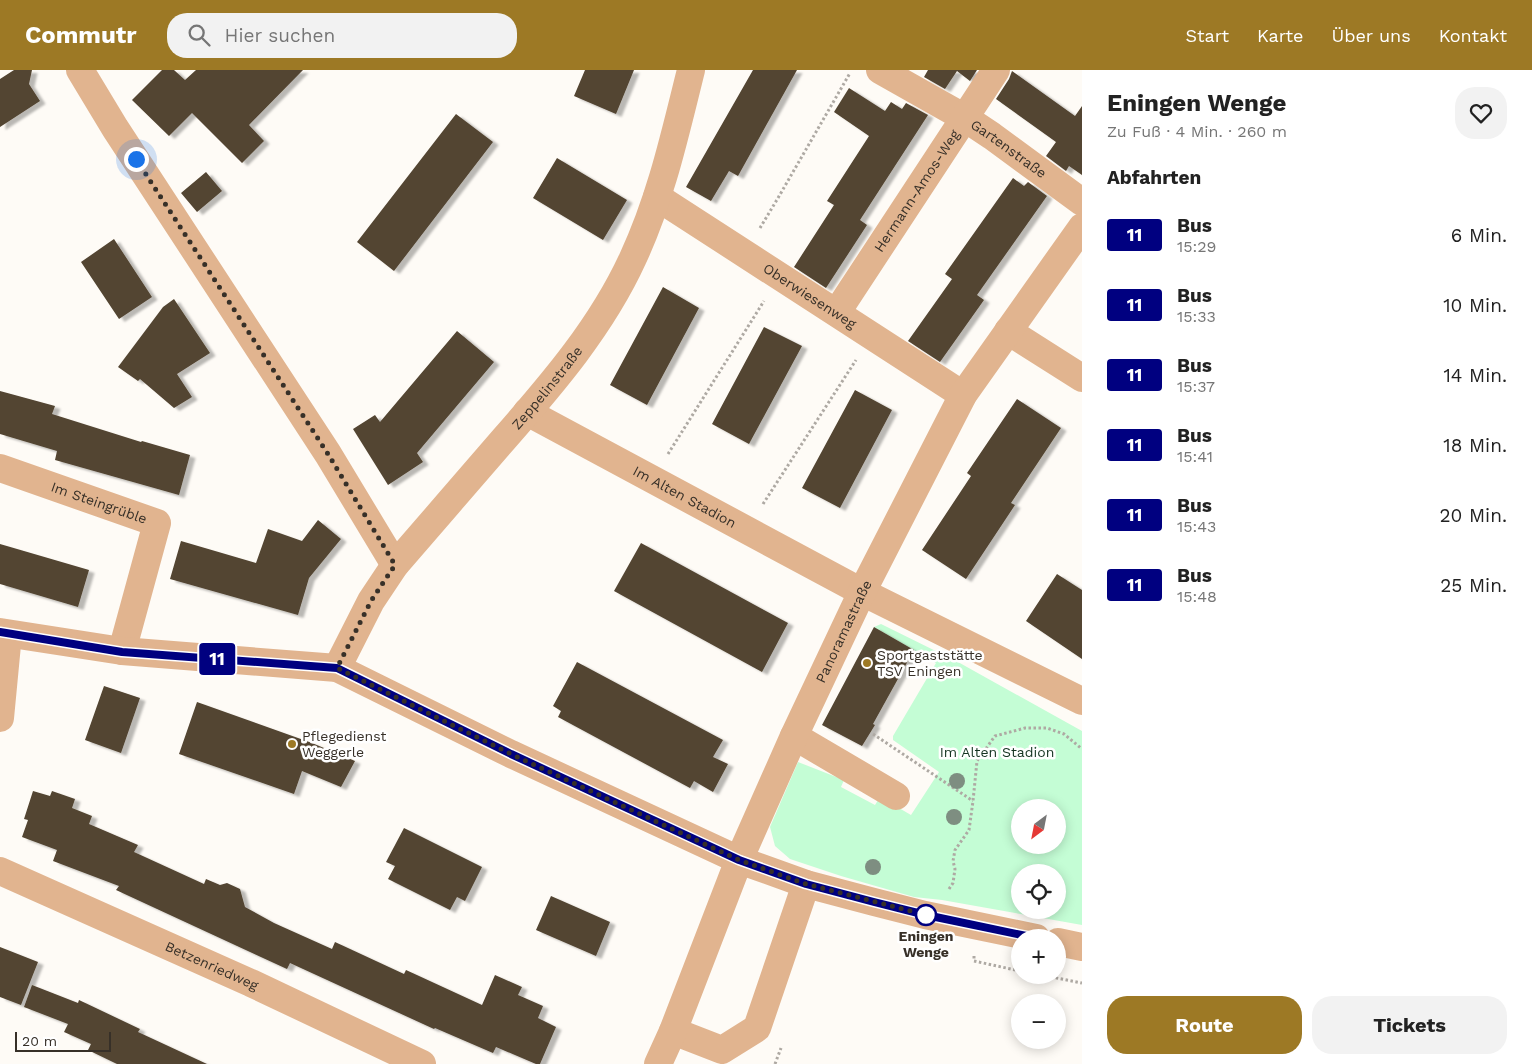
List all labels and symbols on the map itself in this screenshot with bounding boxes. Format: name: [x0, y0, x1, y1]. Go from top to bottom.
street label: Gartenstraße: [968, 116, 1050, 181]
street label: Hermann-Amos-Weg: [871, 126, 963, 255]
your location: [124, 147, 149, 172]
street label: Oberwiesenweg: [760, 260, 860, 332]
street label: Zeppelinstraße: [508, 343, 586, 432]
street label: Im Alten Stadion: [630, 463, 739, 531]
street label: Im Steingrüble: [49, 479, 149, 527]
street label: Panoramastraße: [812, 577, 875, 685]
line badge: 11: [194, 643, 240, 675]
place label: Sportgaststätte TSV Eningen: [877, 647, 983, 679]
marker: Sportgaststätte TSV Eningen: [861, 657, 873, 669]
place label: Pflegedienst Weggerle: [302, 728, 387, 760]
marker: Pflegedienst Weggerle: [286, 738, 298, 750]
park label: Im Alten Stadion: [940, 744, 1054, 760]
north arrow: [1011, 799, 1066, 854]
marker: Eningen Wenge: [915, 904, 937, 926]
place label: Eningen Wenge: [899, 928, 953, 960]
street label: Betzenriedweg: [163, 938, 262, 994]
scale bar: [15, 1029, 111, 1052]

